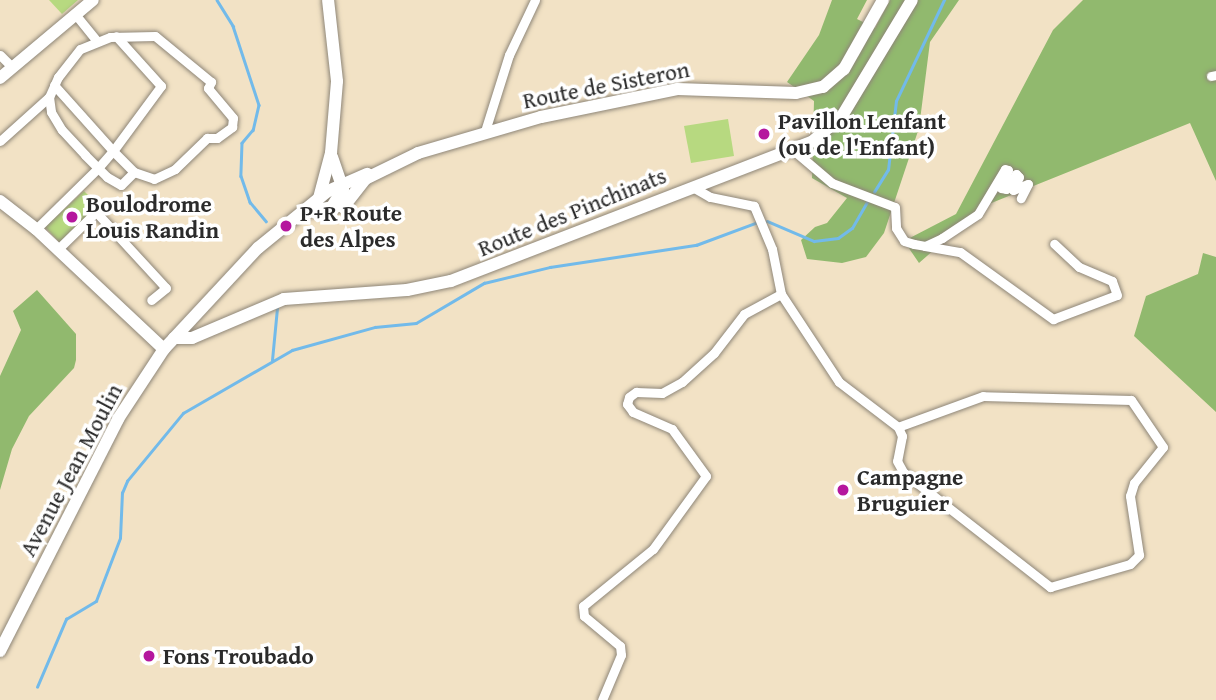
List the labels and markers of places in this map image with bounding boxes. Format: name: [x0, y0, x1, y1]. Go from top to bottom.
place label: Pavillon Lenfant (ou de l'Enfant): [778, 107, 946, 161]
marker: Pavillon Lenfant (ou de l'Enfant): [756, 126, 772, 142]
place label: Boulodrome Louis Randin: [86, 190, 219, 244]
place label: P+R Route des Alpes: [300, 199, 402, 253]
marker: Boulodrome Louis Randin: [64, 209, 80, 225]
marker: P+R Route des Alpes: [278, 218, 294, 234]
place label: Campagne Bruguier: [857, 463, 963, 517]
marker: Campagne Bruguier: [835, 482, 851, 498]
place label: Fons Troubado: [163, 642, 314, 670]
marker: Fons Troubado: [141, 648, 157, 664]

